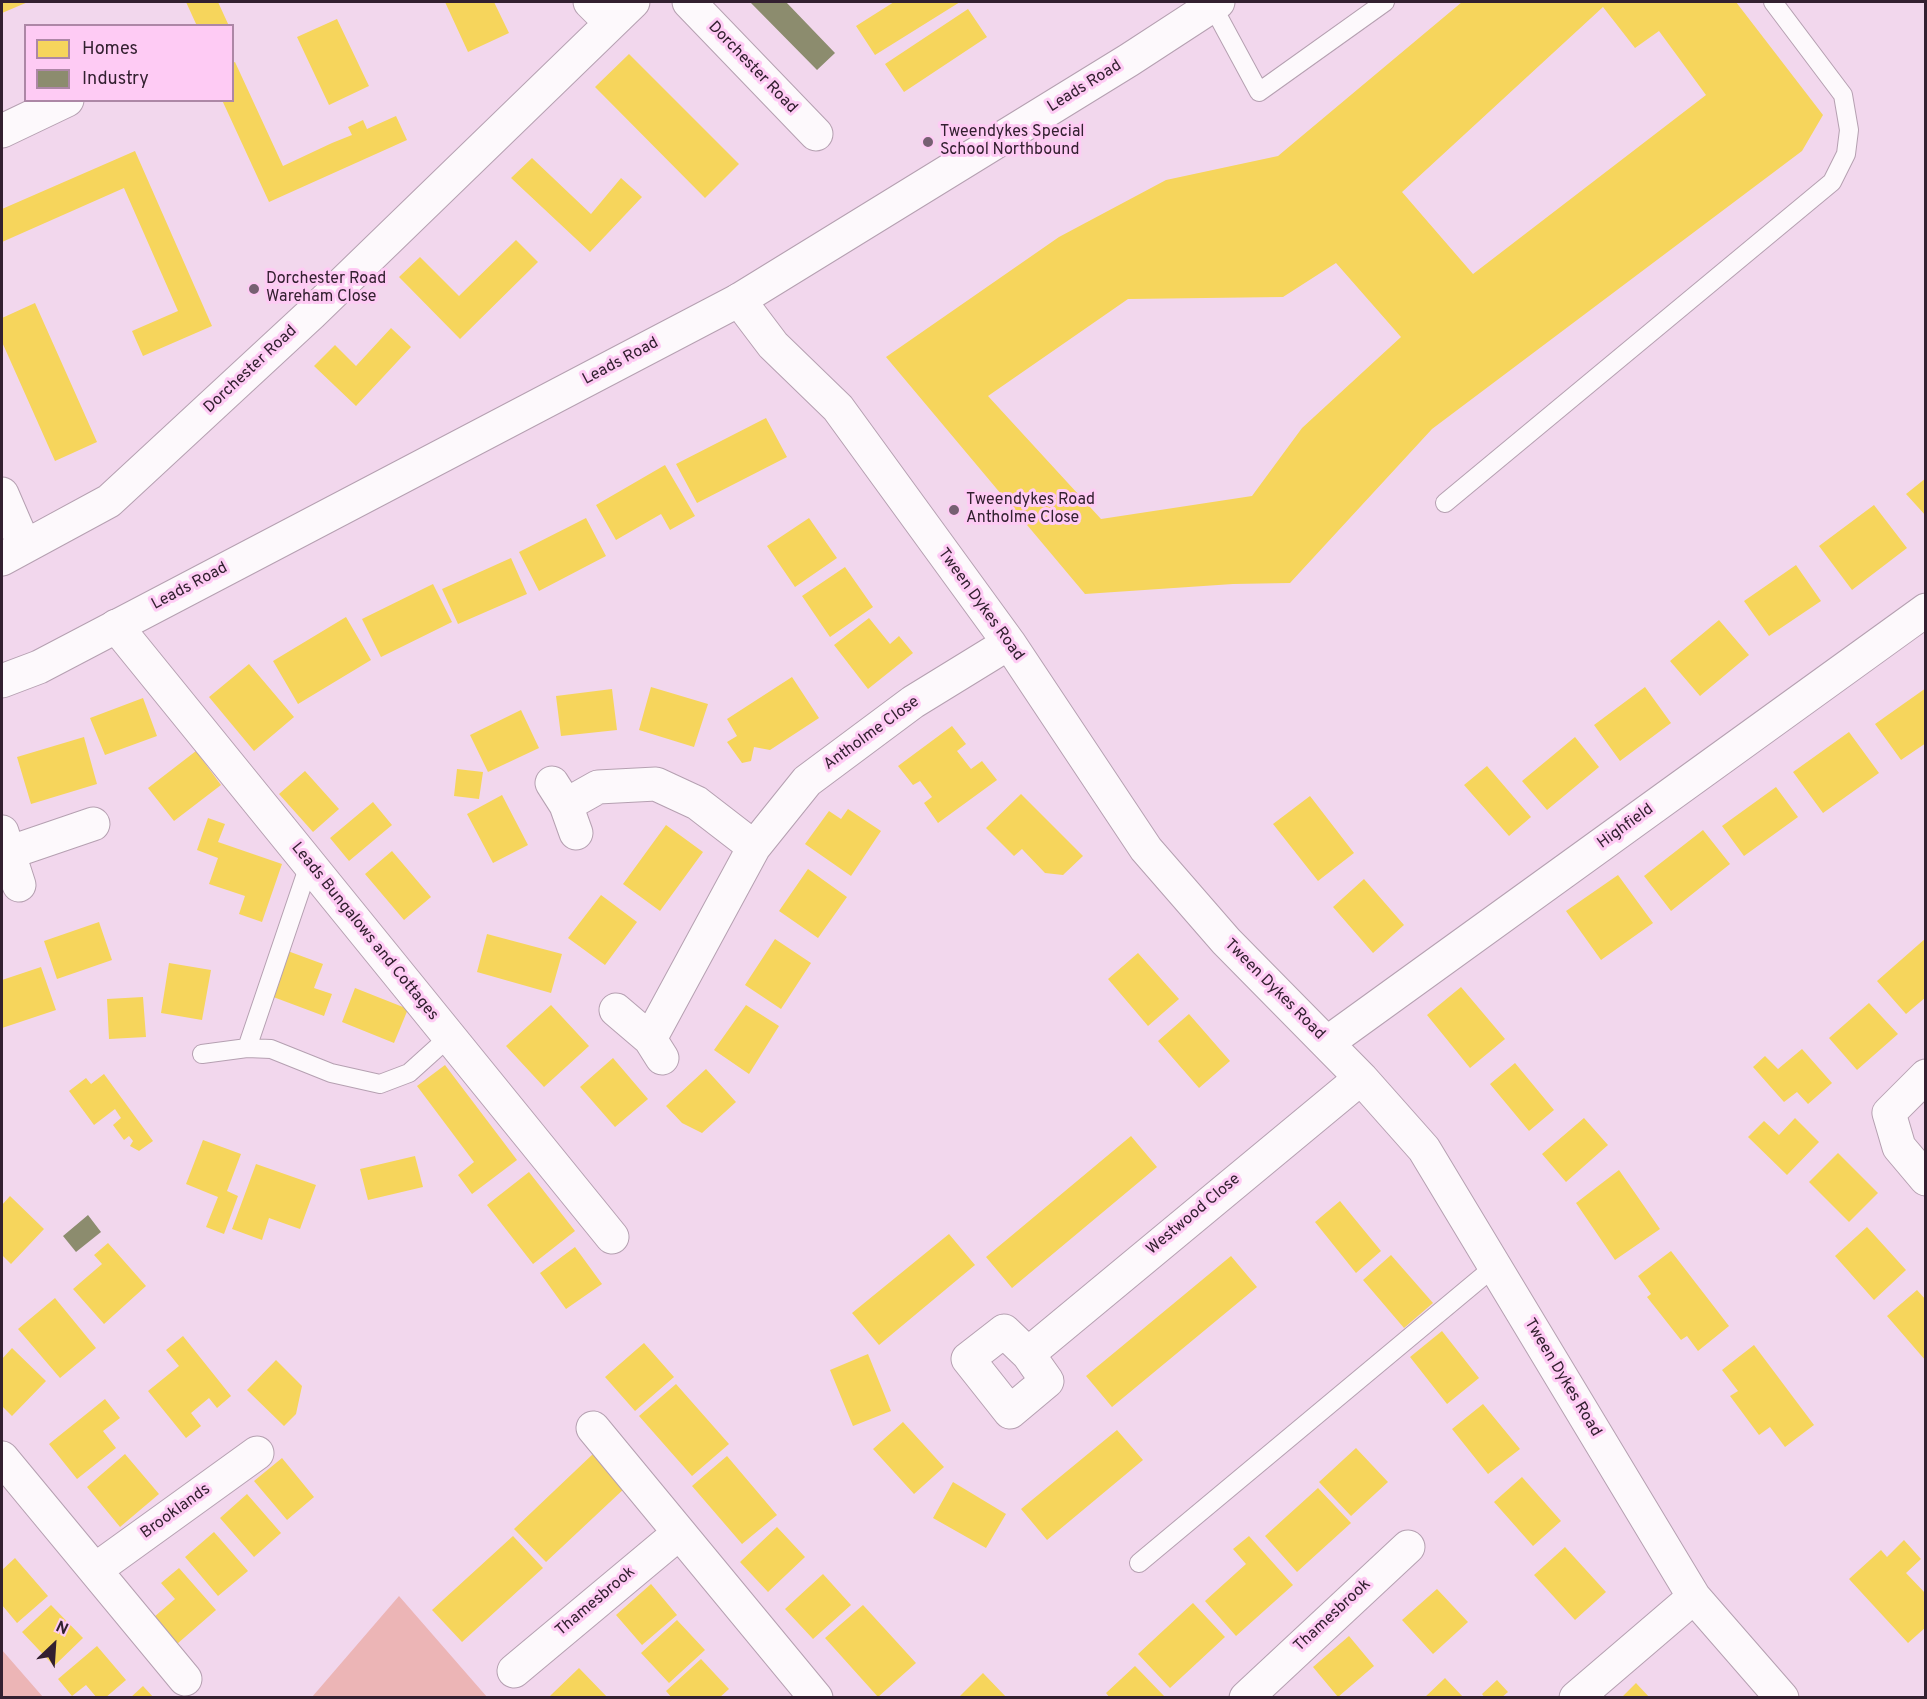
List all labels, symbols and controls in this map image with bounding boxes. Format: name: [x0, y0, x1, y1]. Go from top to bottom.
street label: Dorchester Road: [703, 18, 801, 118]
legend: [24, 24, 234, 102]
text: Homes: [82, 38, 138, 61]
street label: Leads Road: [1045, 57, 1125, 117]
text: Industry: [82, 68, 149, 91]
place label: Tweendykes Special School Northbound: [940, 123, 1085, 161]
marker: Tweendykes Special School Northbound: [921, 135, 935, 149]
place label: Dorchester Road Wareham Close: [266, 270, 386, 308]
marker: Dorchester Road Wareham Close: [247, 282, 261, 296]
street label: Dorchester Road: [201, 322, 301, 418]
street label: Leads Road: [580, 334, 662, 390]
place label: Tweendykes Road Antholme Close: [966, 491, 1095, 529]
marker: Tweendykes Road Antholme Close: [947, 503, 961, 517]
street label: Tween Dykes Road: [933, 545, 1027, 665]
street label: Leads Road: [149, 559, 231, 615]
street label: Antholme Close: [821, 693, 923, 775]
street label: Highfield: [1594, 800, 1658, 854]
street label: Leads Bungalows and Cottages: [286, 839, 442, 1025]
street label: Tween Dykes Road: [1220, 936, 1328, 1044]
street label: Westwood Close: [1143, 1170, 1245, 1260]
street label: Tween Dykes Road: [1519, 1315, 1605, 1441]
street label: Brooklands: [137, 1480, 215, 1544]
street label: Thamesbrook: [552, 1563, 640, 1641]
street label: Thamesbrook: [1291, 1576, 1375, 1656]
north arrow: [24, 1615, 84, 1675]
text: N: [52, 1617, 71, 1640]

